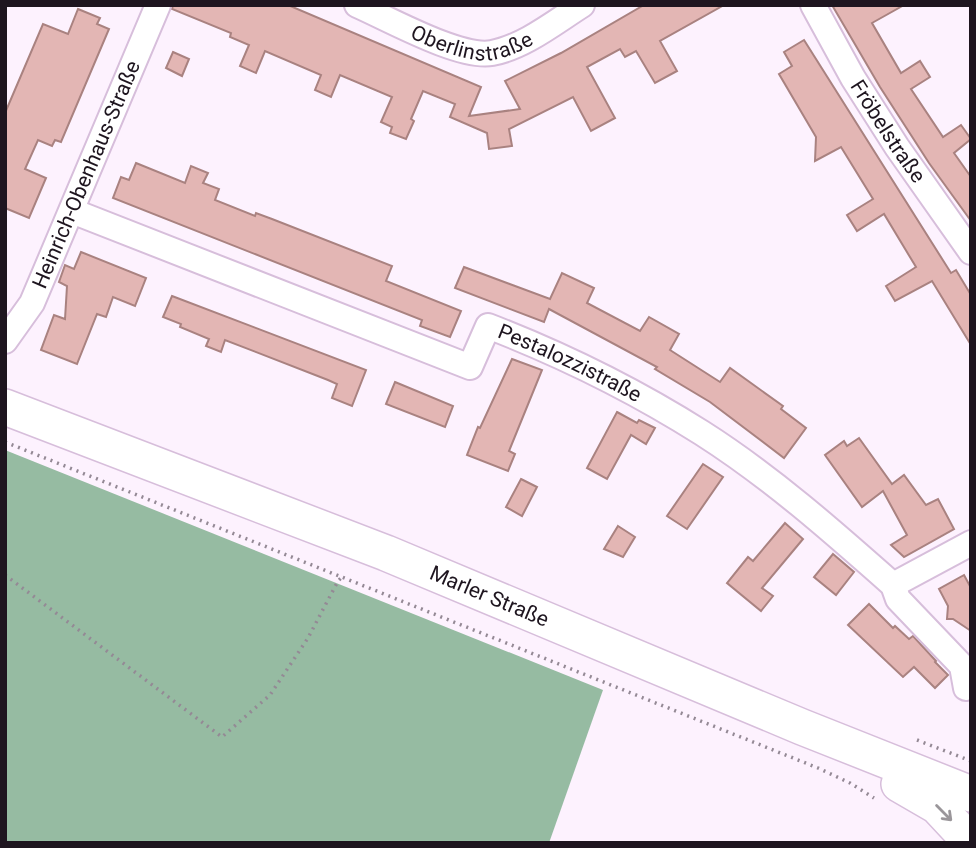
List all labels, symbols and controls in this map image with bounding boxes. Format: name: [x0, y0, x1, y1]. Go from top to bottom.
street label: Oberlinstraße: [407, 20, 537, 66]
street label: Heinrich-Obenhaus-Straße: [28, 57, 145, 292]
street label: Fröbelstraße: [845, 76, 930, 187]
street label: Pestalozzistraße: [495, 319, 646, 407]
street label: Marler Straße: [426, 561, 552, 632]
one-way arrow: [935, 805, 952, 822]

